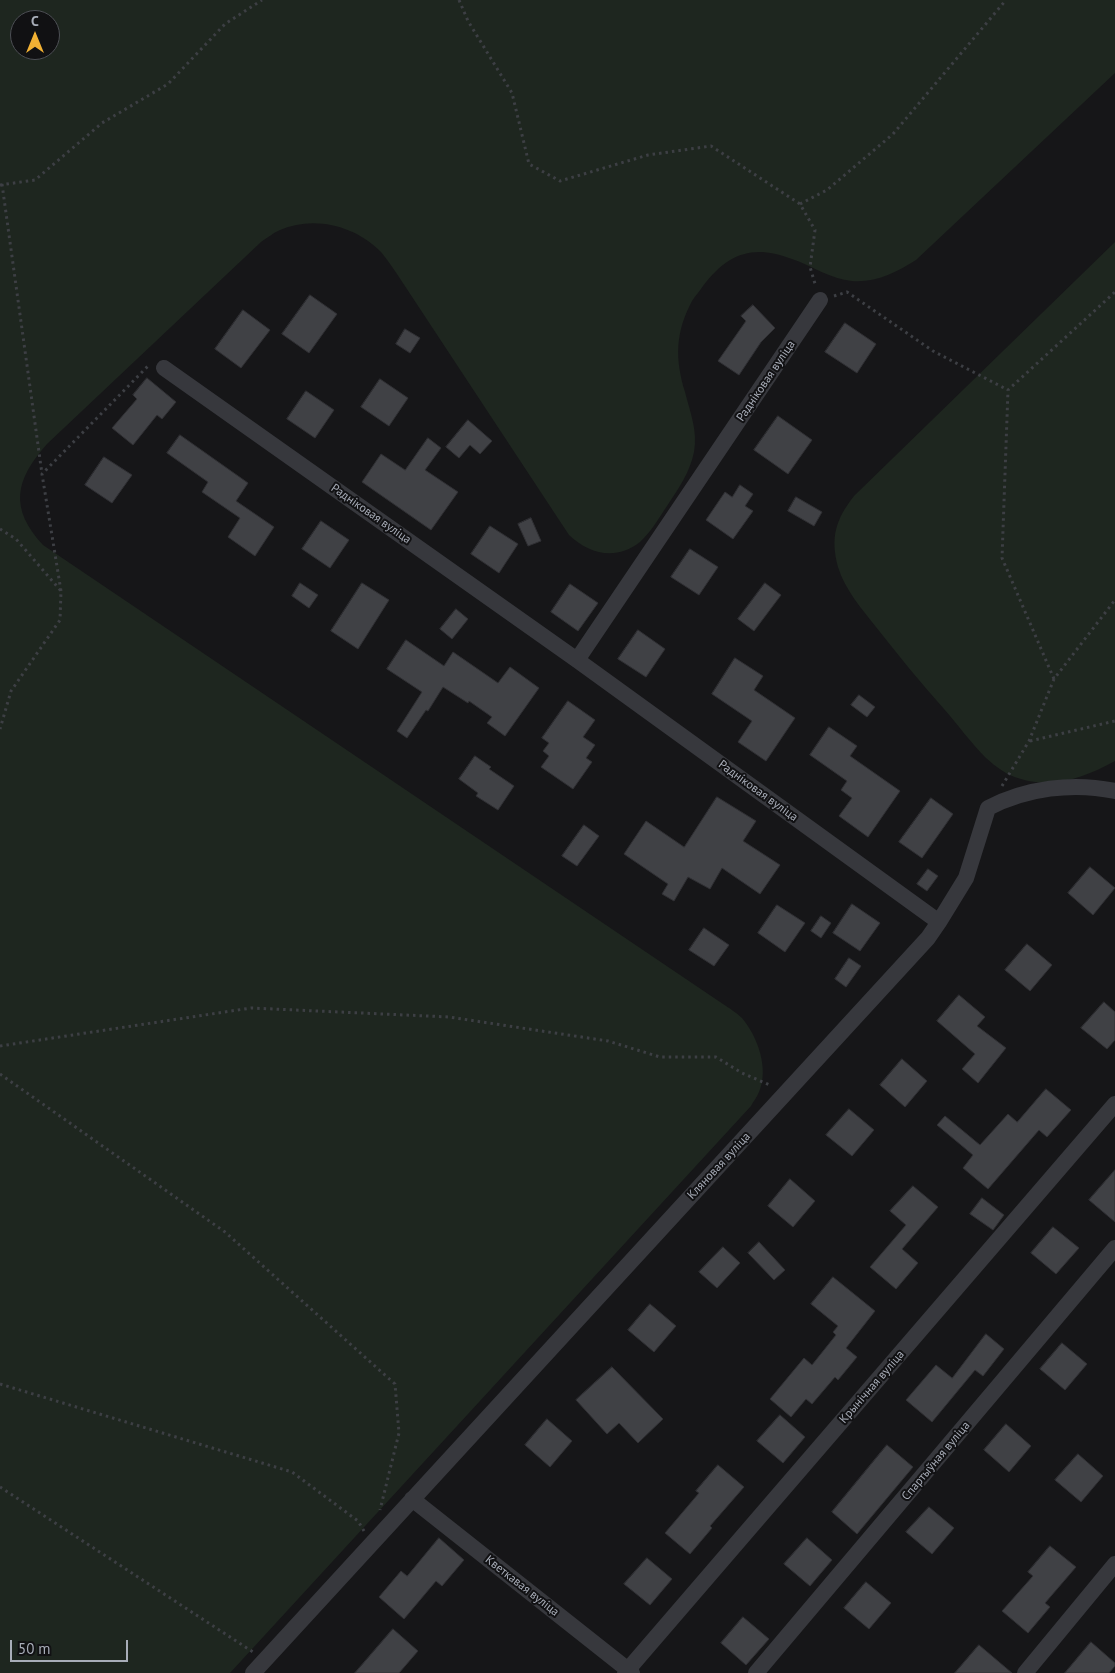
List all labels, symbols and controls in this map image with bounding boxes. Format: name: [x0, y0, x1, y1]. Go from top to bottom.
north arrow: [10, 10, 60, 60]
text: С: [31, 12, 39, 30]
street label: Радніковая вуліца: [734, 338, 798, 424]
street label: Радніковая вуліца: [328, 481, 414, 547]
street label: Радніковая вуліца: [716, 757, 800, 825]
street label: Кляновая вуліца: [684, 1130, 754, 1202]
street label: Крынічная вуліца: [836, 1348, 908, 1426]
street label: Спартыўная вуліца: [899, 1419, 973, 1503]
street label: Кветкавая вуліца: [482, 1553, 562, 1619]
scale bar: [12, 1630, 130, 1662]
text: 50 m: [18, 1639, 51, 1658]

